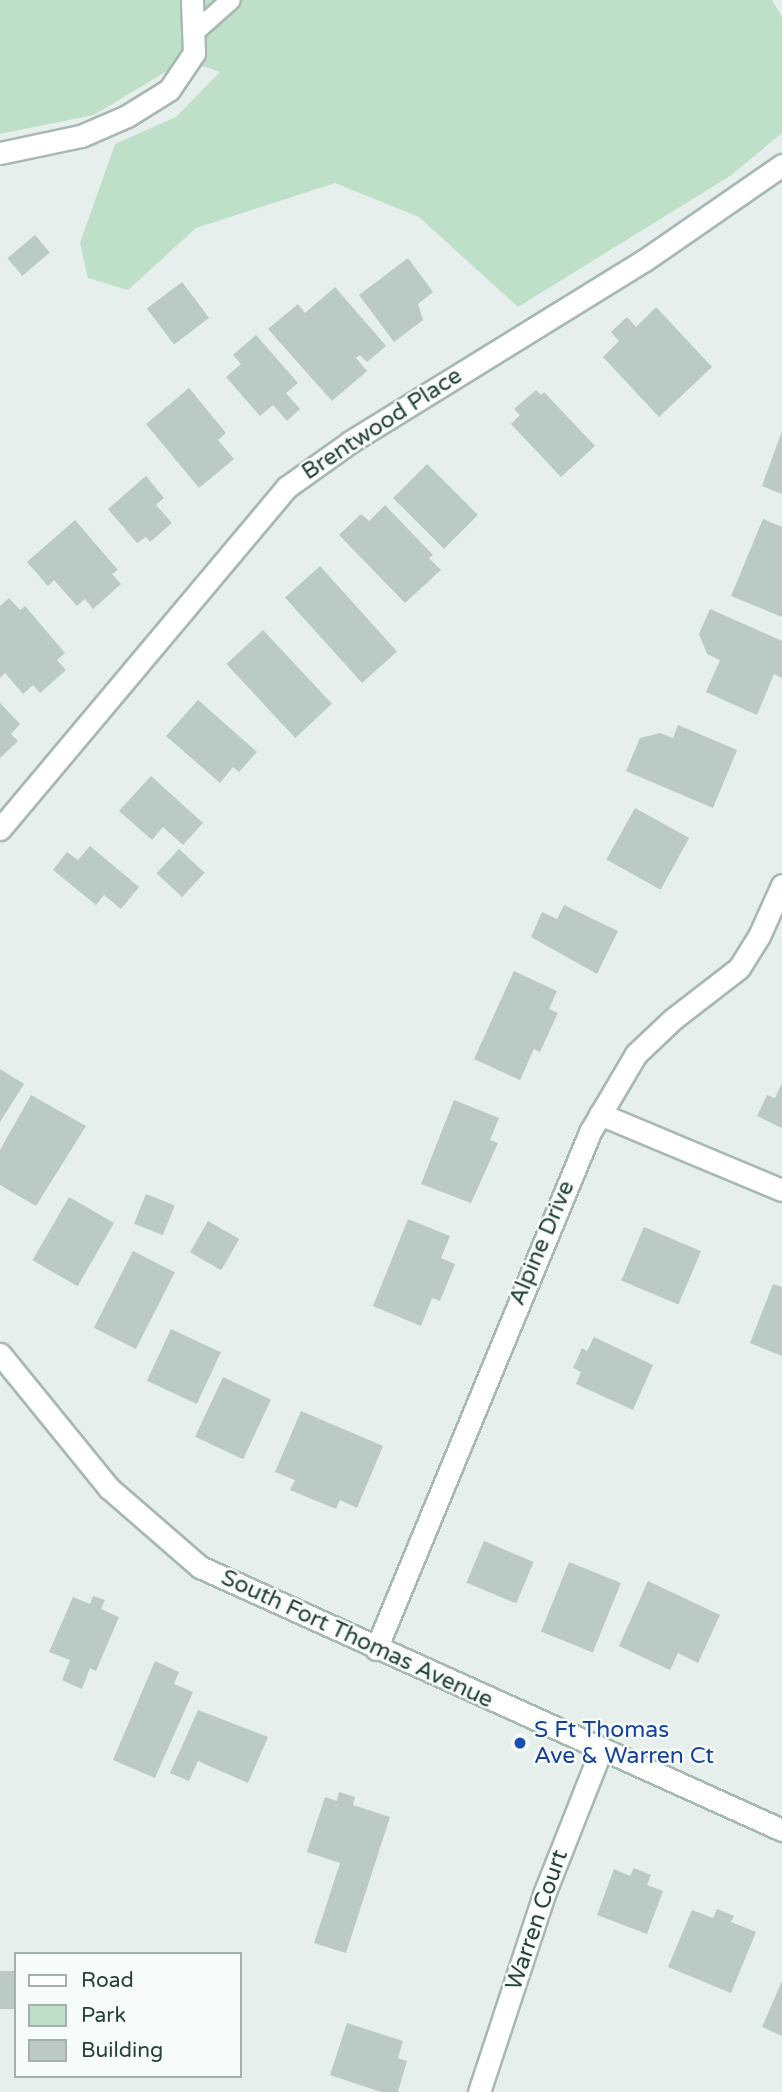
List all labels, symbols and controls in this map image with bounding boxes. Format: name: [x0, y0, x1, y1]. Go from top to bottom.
street label: Brentwood Place: [297, 362, 467, 486]
street label: Alpine Drive: [503, 1177, 581, 1309]
street label: South Fort Thomas Avenue: [217, 1564, 497, 1714]
place label: S Ft Thomas Ave & Warren Ct: [534, 1716, 714, 1770]
marker: S Ft Thomas Ave & Warren Ct: [512, 1735, 528, 1751]
street label: Warren Court: [500, 1846, 574, 1994]
legend: [14, 1952, 242, 2078]
text: Road: [81, 1968, 134, 1993]
text: Park: [81, 2003, 126, 2028]
text: Building: [81, 2038, 163, 2063]

